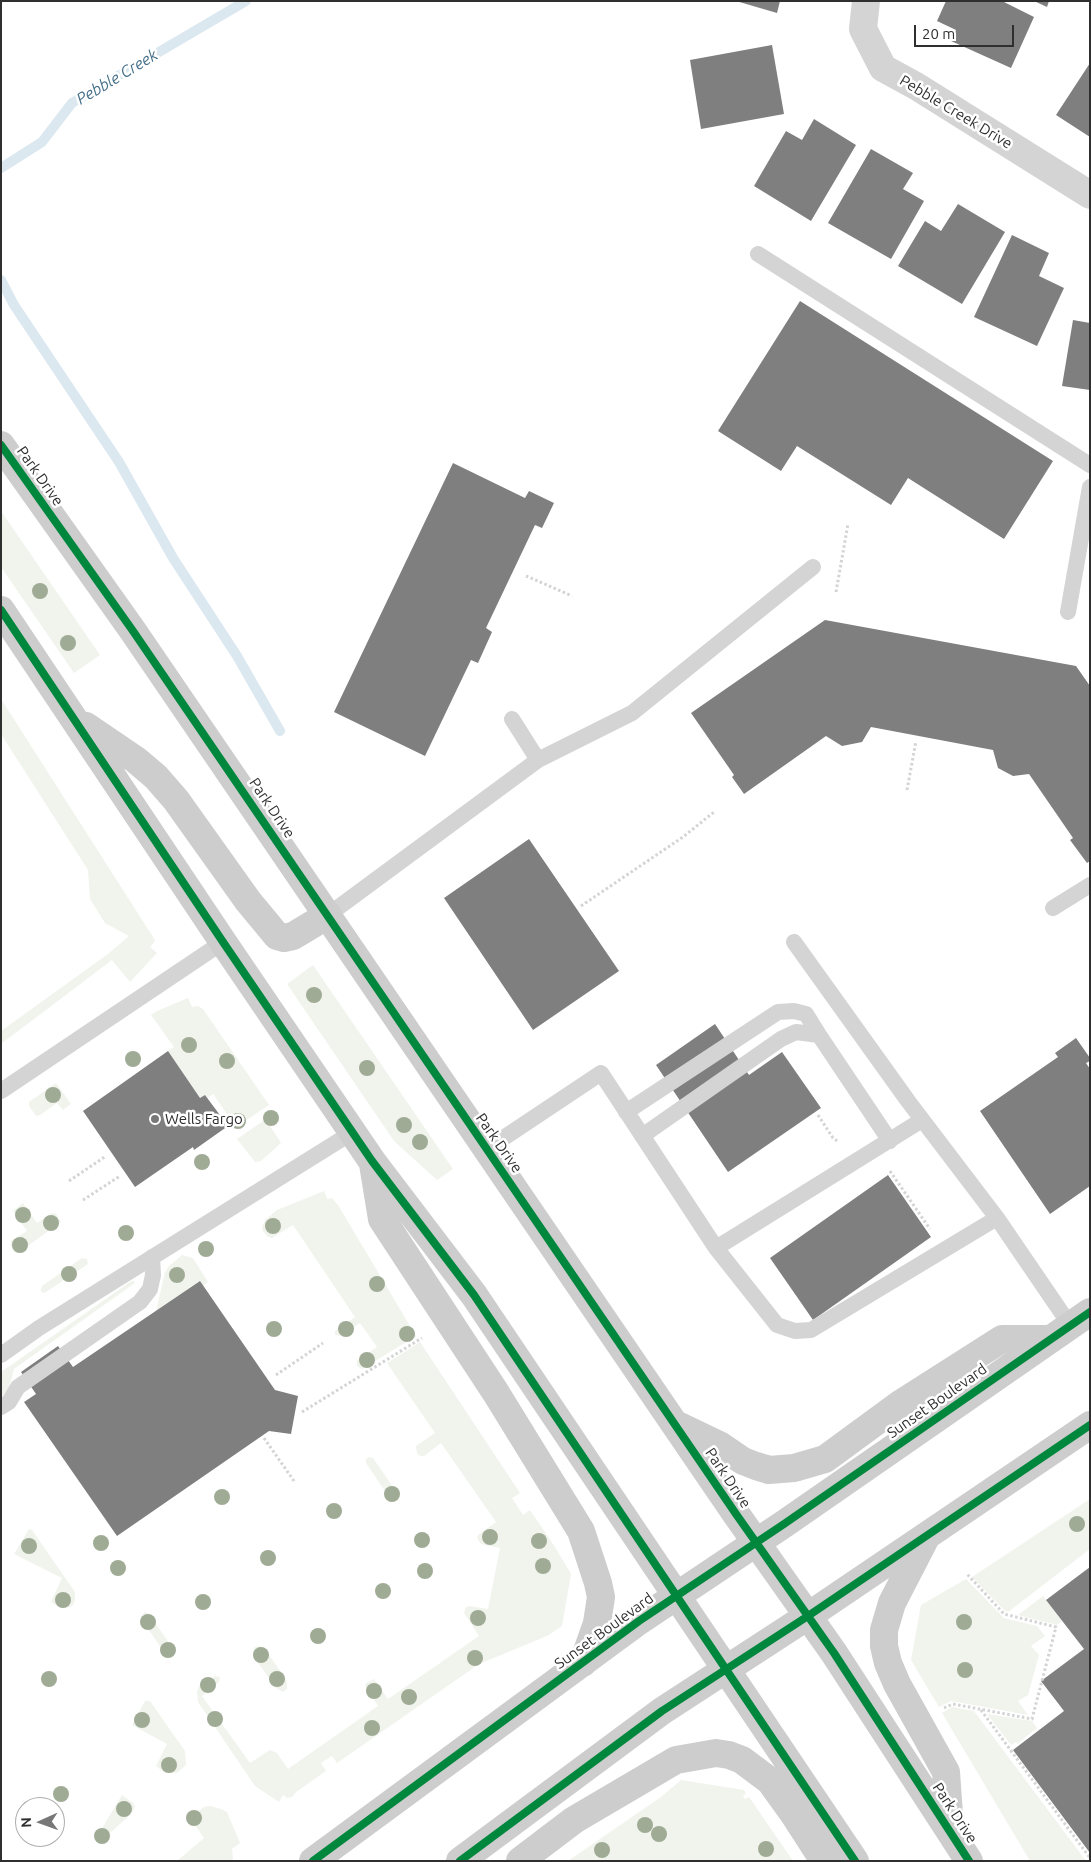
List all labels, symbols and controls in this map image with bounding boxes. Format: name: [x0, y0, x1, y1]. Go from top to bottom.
scale bar: [916, 15, 1016, 47]
text: 20 m: [922, 25, 955, 42]
water label: Pebble Creek: [73, 45, 161, 109]
street label: Pebble Creek Drive: [896, 71, 1016, 153]
street label: Park Drive: [13, 443, 67, 509]
street label: Park Drive: [245, 774, 299, 842]
place label: Wells Fargo: [165, 1110, 243, 1128]
street label: Park Drive: [472, 1110, 526, 1176]
marker: Wells Fargo: [149, 1113, 161, 1125]
street label: Sunset Boulevard: [884, 1360, 990, 1442]
street label: Park Drive: [701, 1444, 755, 1512]
street label: Sunset Boulevard: [551, 1589, 657, 1673]
street label: Park Drive: [929, 1779, 981, 1847]
north arrow: [15, 1797, 65, 1847]
text: N: [18, 1817, 34, 1828]

